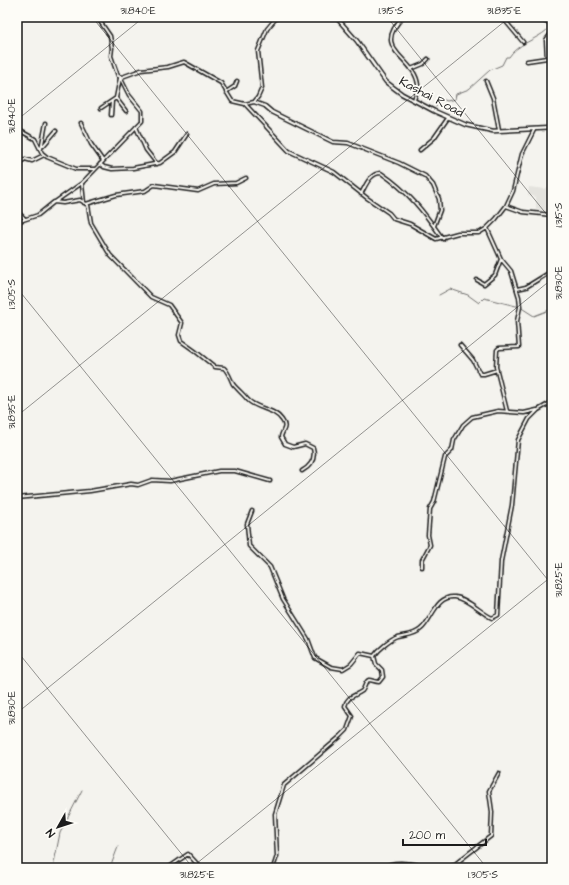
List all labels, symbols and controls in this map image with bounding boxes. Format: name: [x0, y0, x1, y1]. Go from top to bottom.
text: 31.840°E: [120, 4, 156, 18]
text: 1.315°S: [379, 4, 404, 18]
text: 31.835°E: [487, 4, 521, 18]
street label: Kashai Road: [396, 72, 467, 122]
text: 31.840°E: [5, 98, 19, 134]
text: 1.315°S: [552, 202, 566, 227]
text: 31.830°E: [552, 266, 566, 300]
text: 1.305°S: [5, 279, 19, 309]
text: 31.835°E: [5, 395, 19, 429]
text: 31.825°E: [552, 562, 566, 598]
text: 31.830°E: [5, 691, 19, 725]
north arrow: [38, 807, 78, 847]
scale bar: [403, 821, 486, 847]
text: N: [43, 826, 59, 840]
text: 200 m: [409, 827, 446, 844]
text: 31.825°E: [179, 868, 215, 882]
text: 1.305°S: [468, 868, 498, 882]

